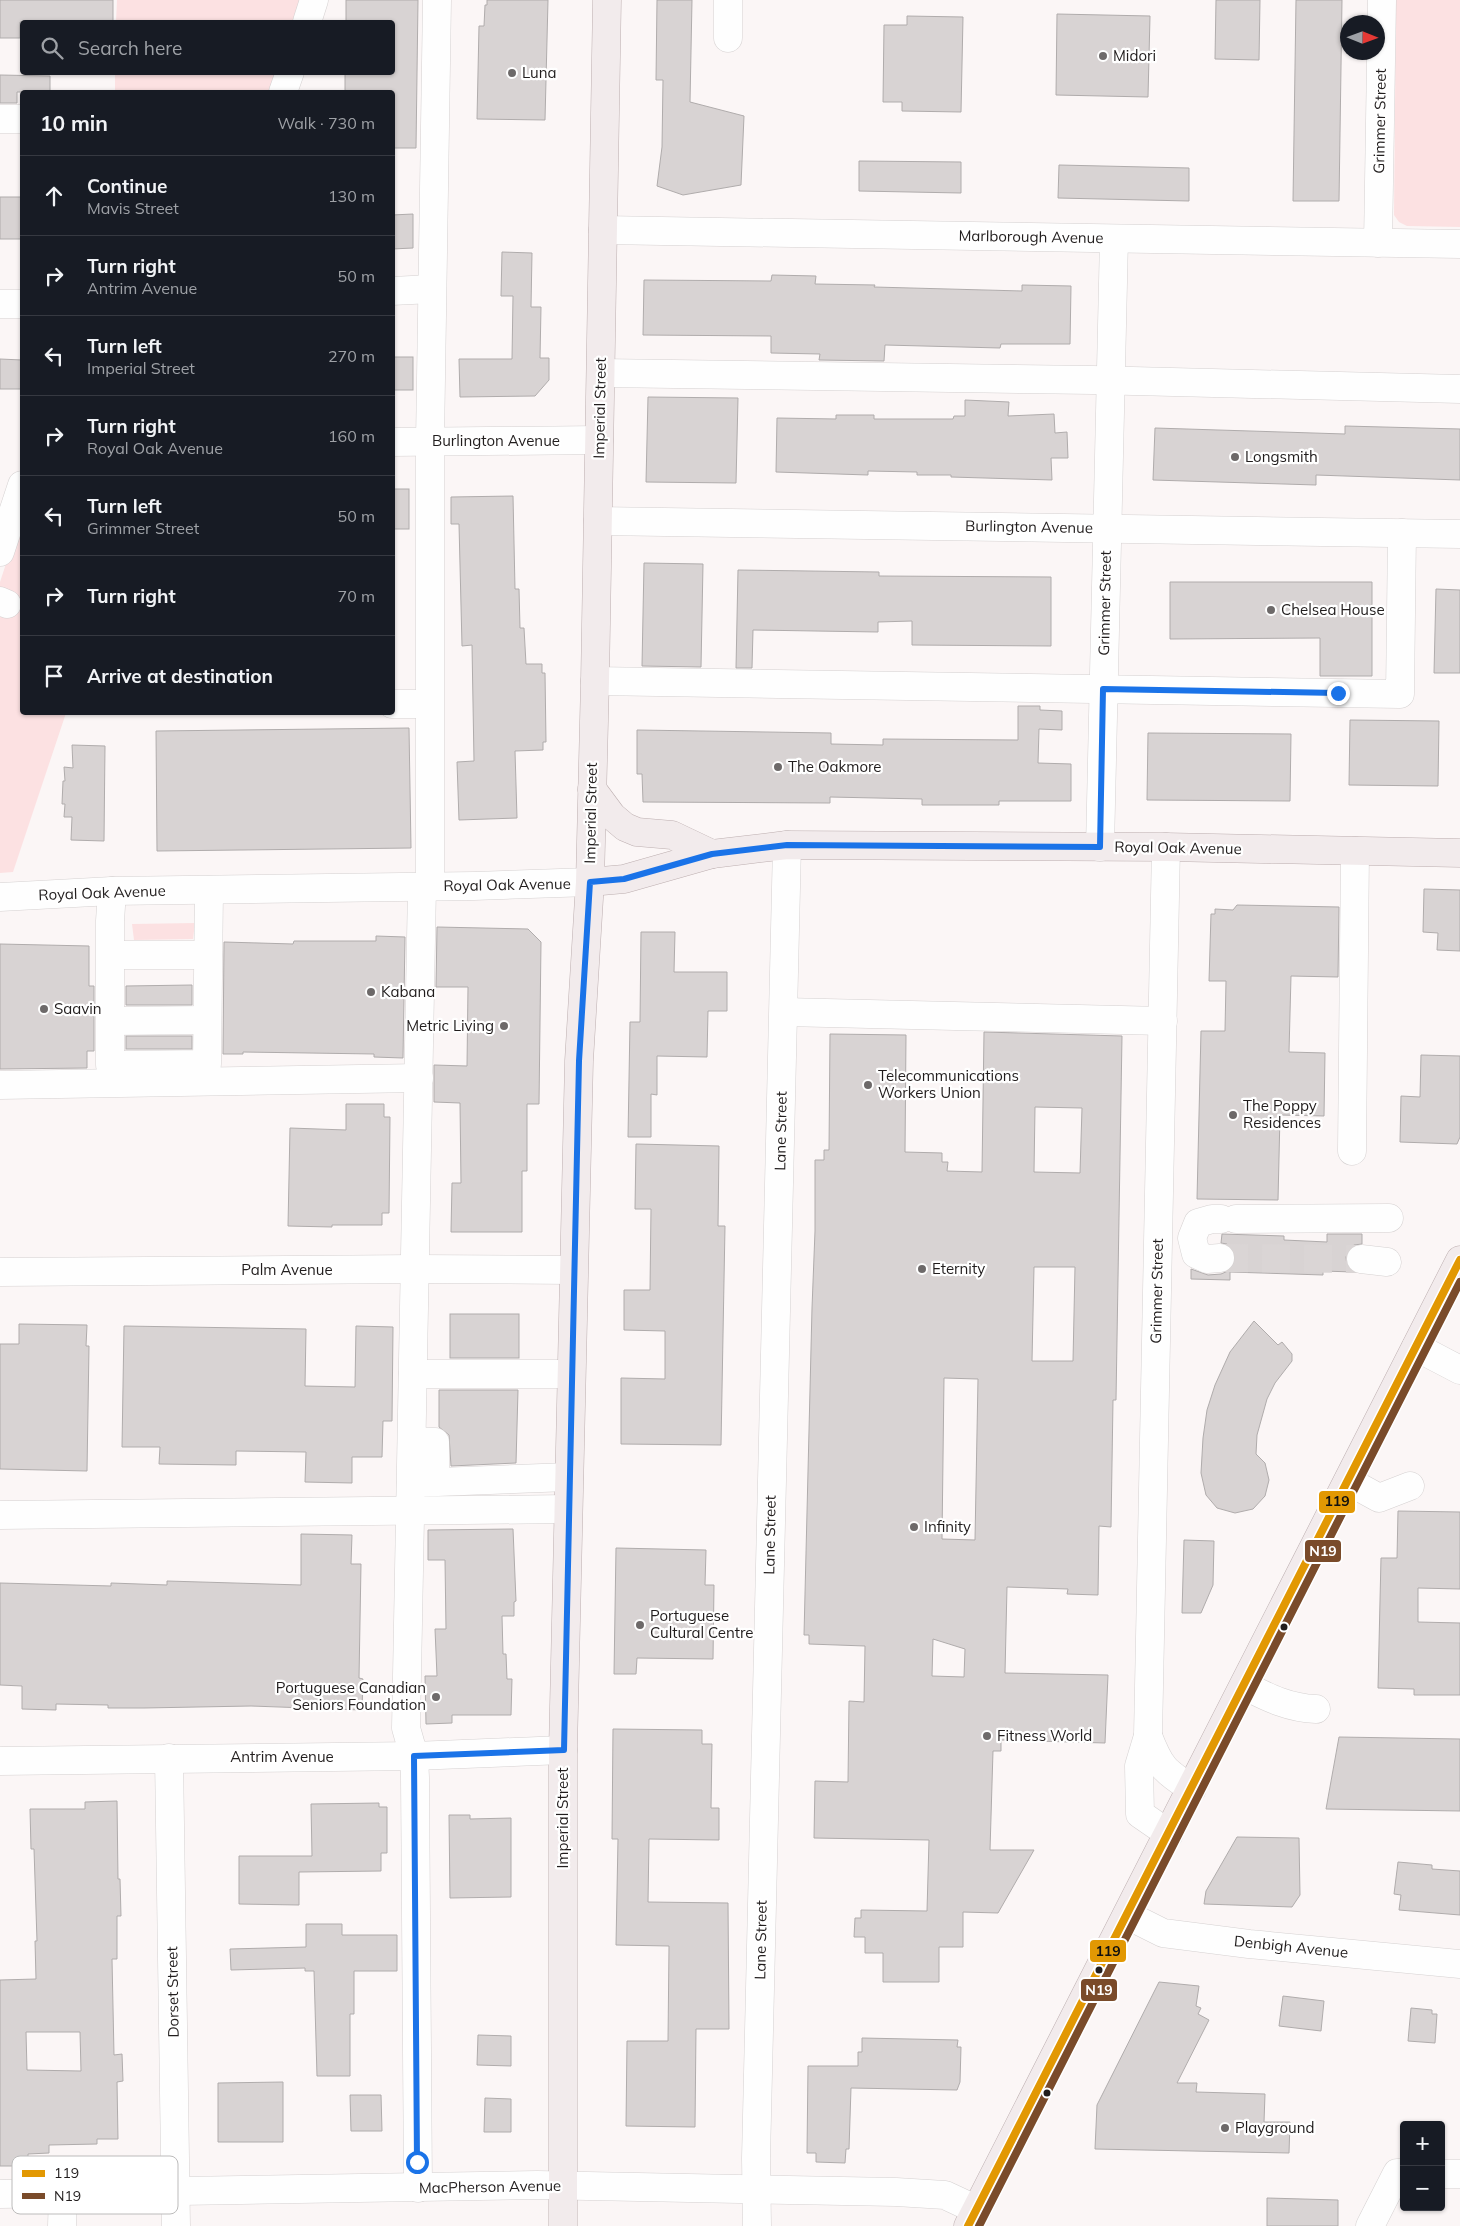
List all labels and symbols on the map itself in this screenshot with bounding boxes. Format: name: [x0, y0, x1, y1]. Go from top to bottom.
north arrow: [1340, 15, 1385, 60]
place label: Midori: [1113, 46, 1156, 65]
marker: Midori: [1097, 50, 1109, 62]
place label: Luna: [522, 63, 556, 82]
marker: Luna: [506, 67, 518, 79]
street label: Grimmer Street: [1369, 68, 1390, 174]
street label: Marlborough Avenue: [958, 226, 1104, 247]
street label: Imperial Street: [589, 357, 610, 459]
street label: Burlington Avenue: [432, 431, 560, 450]
place label: Longsmith: [1245, 447, 1318, 466]
marker: Longsmith: [1229, 451, 1241, 463]
street label: Burlington Avenue: [965, 516, 1093, 537]
street label: Grimmer Street: [1094, 550, 1115, 656]
place label: Chelsea House: [1281, 600, 1385, 619]
marker: Chelsea House: [1265, 604, 1277, 616]
route end: [1327, 682, 1350, 705]
place label: The Oakmore: [788, 757, 881, 776]
marker: The Oakmore: [772, 761, 784, 773]
street label: Imperial Street: [580, 762, 601, 864]
street label: Royal Oak Avenue: [1114, 837, 1242, 858]
street label: Royal Oak Avenue: [443, 874, 571, 895]
street label: Royal Oak Avenue: [38, 881, 166, 904]
place label: Kabana: [381, 982, 435, 1001]
marker: Kabana: [365, 986, 377, 998]
place label: Saavin: [54, 999, 102, 1018]
marker: Saavin: [38, 1003, 50, 1015]
place label: Metric Living: [406, 1016, 494, 1035]
marker: Metric Living: [498, 1020, 510, 1032]
place label: Telecommunications Workers Union: [878, 1066, 1019, 1102]
marker: Telecommunications Workers Union: [862, 1079, 874, 1091]
street label: Lane Street: [770, 1091, 791, 1171]
place label: The Poppy Residences: [1243, 1096, 1321, 1132]
marker: The Poppy Residences: [1227, 1109, 1239, 1121]
street label: Grimmer Street: [1146, 1238, 1167, 1344]
place label: Eternity: [932, 1259, 985, 1278]
street label: Palm Avenue: [241, 1260, 333, 1279]
marker: Eternity: [916, 1263, 928, 1275]
line badge: 119: [1318, 1490, 1356, 1514]
text: 119: [1324, 1492, 1350, 1510]
street label: Lane Street: [759, 1495, 780, 1575]
place label: Infinity: [924, 1517, 971, 1536]
marker: Infinity: [908, 1521, 920, 1533]
line badge: N19: [1304, 1539, 1342, 1563]
text: N19: [1309, 1542, 1337, 1560]
place label: Portuguese Cultural Centre: [650, 1606, 754, 1642]
marker: Portuguese Cultural Centre: [634, 1619, 646, 1631]
unlabelled marker: [1279, 1622, 1289, 1632]
place label: Portuguese Canadian Seniors Foundation: [276, 1678, 426, 1714]
marker: Portuguese Canadian Seniors Foundation: [430, 1691, 442, 1703]
place label: Fitness World: [997, 1726, 1092, 1745]
marker: Fitness World: [981, 1730, 993, 1742]
street label: Antrim Avenue: [230, 1747, 334, 1766]
street label: Imperial Street: [553, 1767, 572, 1869]
street label: Lane Street: [750, 1900, 771, 1980]
street label: Denbigh Avenue: [1233, 1931, 1349, 1962]
line badge: 119: [1089, 1939, 1127, 1963]
text: 119: [1095, 1942, 1121, 1960]
street label: Dorset Street: [162, 1946, 183, 2038]
unlabelled marker: [1094, 1965, 1104, 1975]
line badge: N19: [1080, 1978, 1118, 2002]
text: N19: [1085, 1981, 1113, 1999]
unlabelled marker: [1042, 2088, 1052, 2098]
place label: Playground: [1235, 2118, 1315, 2137]
marker: Playground: [1219, 2122, 1231, 2134]
route start: [406, 2151, 429, 2174]
legend: [12, 2156, 178, 2214]
text: 119: [54, 2164, 79, 2182]
street label: MacPherson Avenue: [419, 2176, 561, 2197]
text: N19: [54, 2187, 81, 2205]

